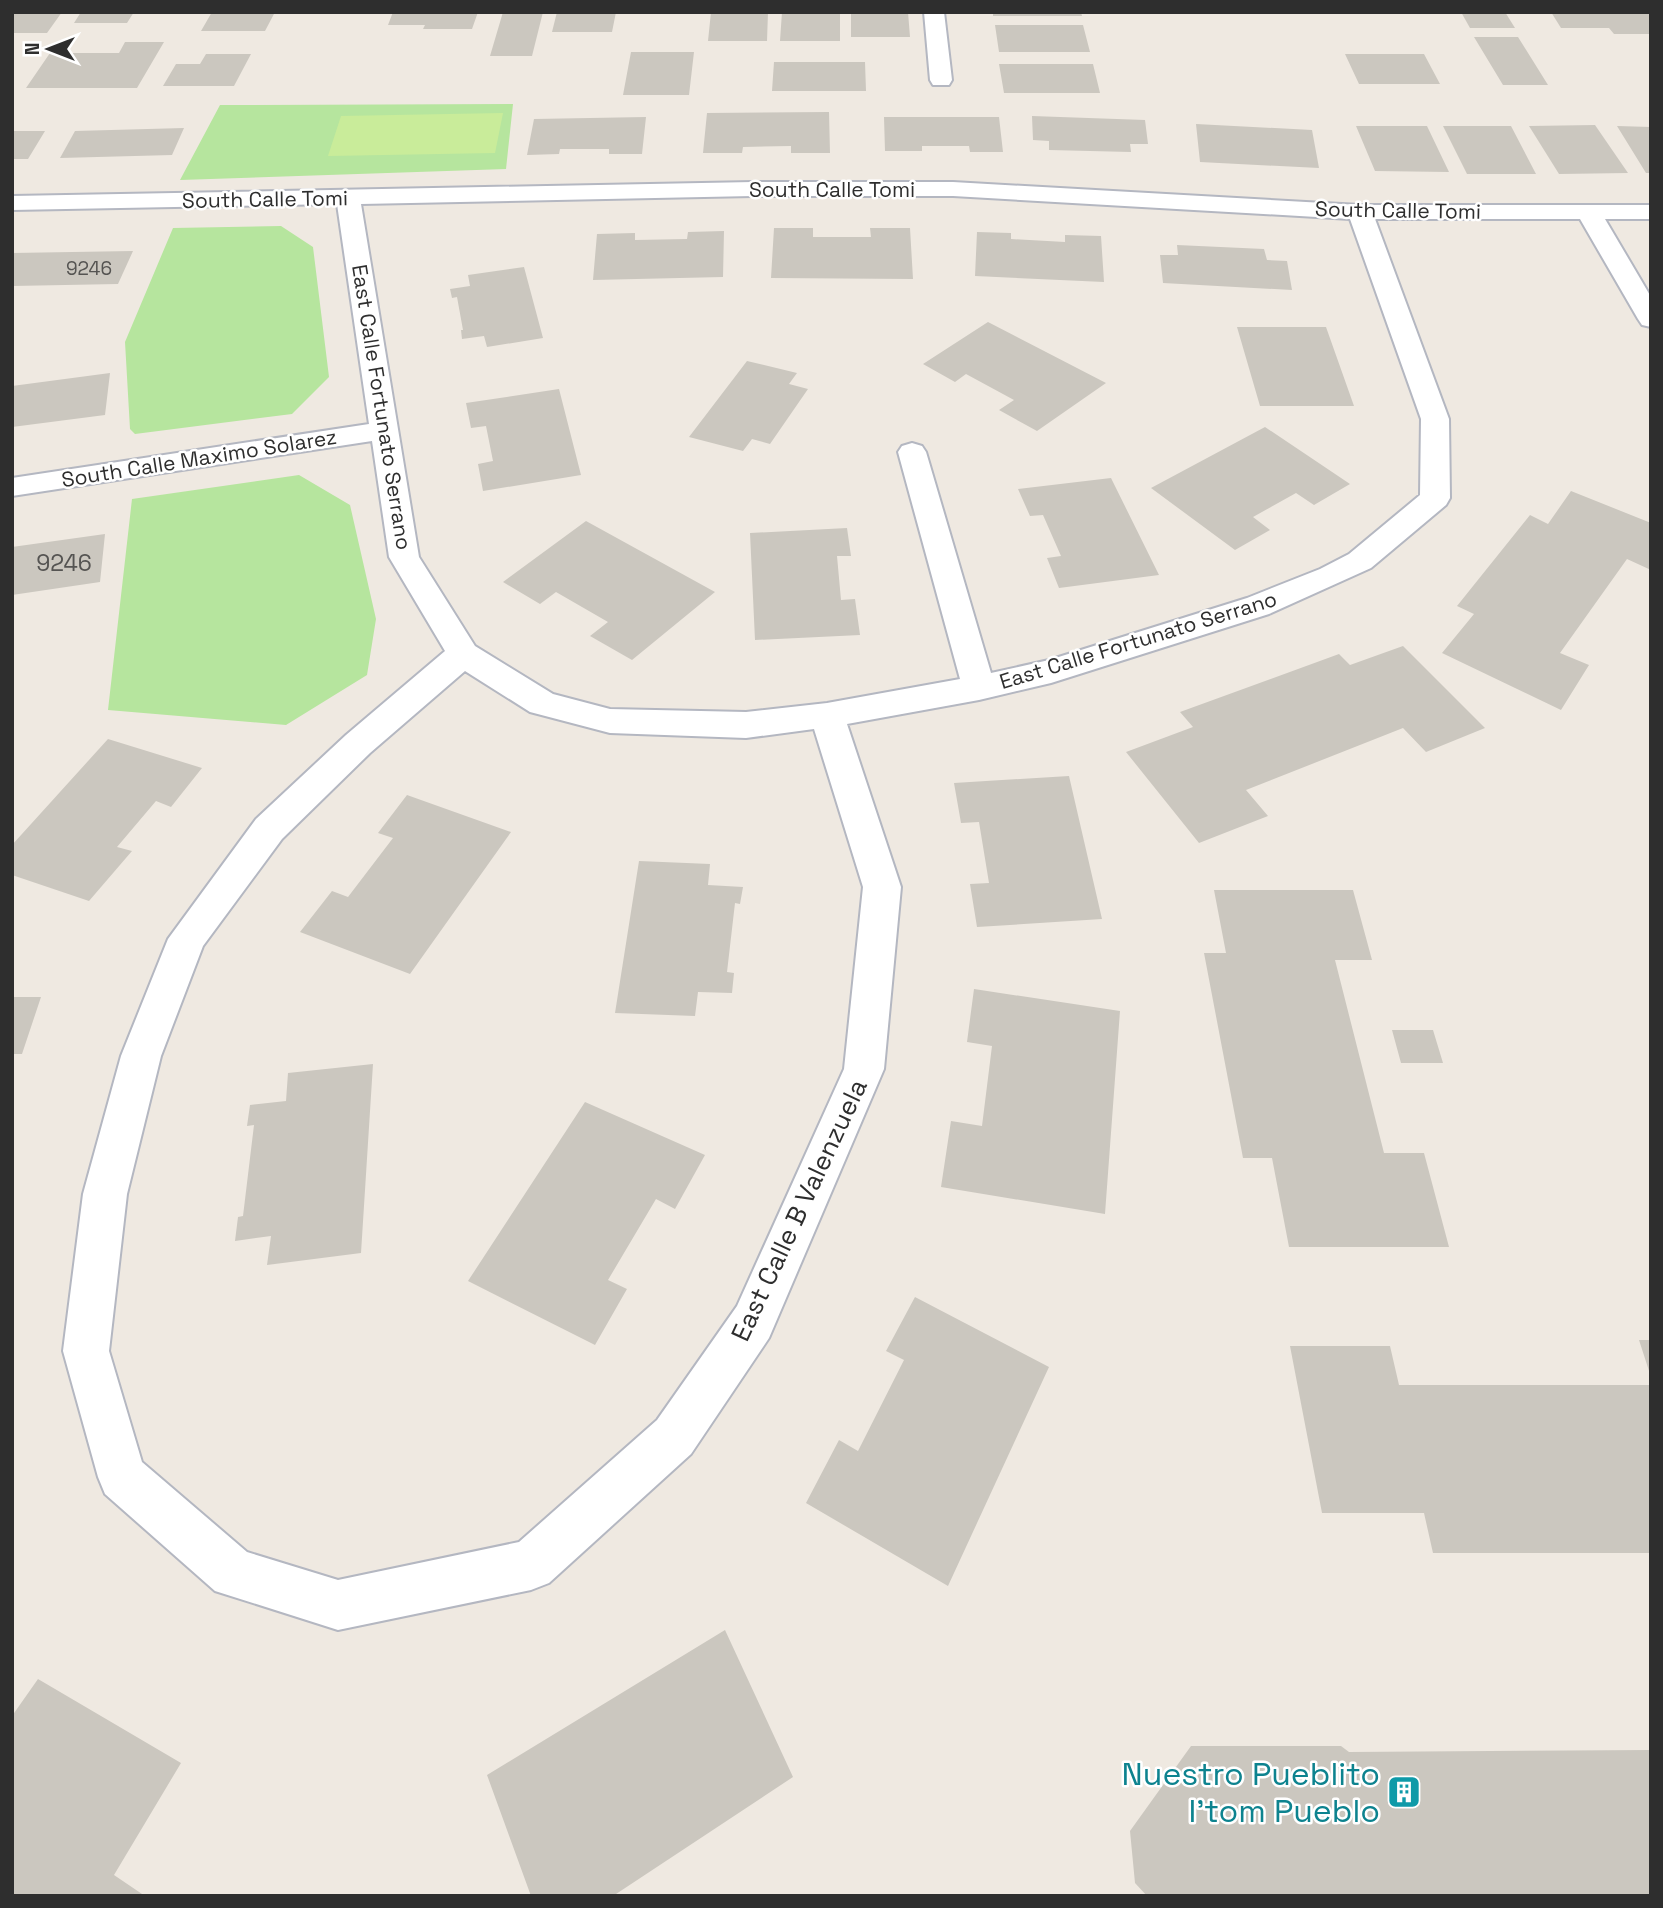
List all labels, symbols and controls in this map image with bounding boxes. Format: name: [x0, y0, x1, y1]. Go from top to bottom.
north arrow: [14, 14, 84, 84]
text: N: [20, 43, 45, 55]
street label: South Calle Tomi: [749, 176, 915, 203]
street label: South Calle Tomi: [182, 184, 348, 214]
street label: South Calle Tomi: [1315, 195, 1481, 225]
house number: 9246: [66, 256, 112, 281]
street label: East Calle Fortunato Serrano: [346, 262, 418, 552]
street label: South Calle Maximo Solarez: [60, 423, 338, 493]
house number: 9246: [36, 548, 92, 578]
street label: East Calle Fortunato Serrano: [996, 585, 1280, 695]
street label: East Calle B Valenzuela: [723, 1073, 875, 1347]
place label: Nuestro Pueblito I'tom Pueblo: [1122, 1754, 1380, 1831]
building icon: Nuestro Pueblito I'tom Pueblo: [1385, 1773, 1423, 1811]

